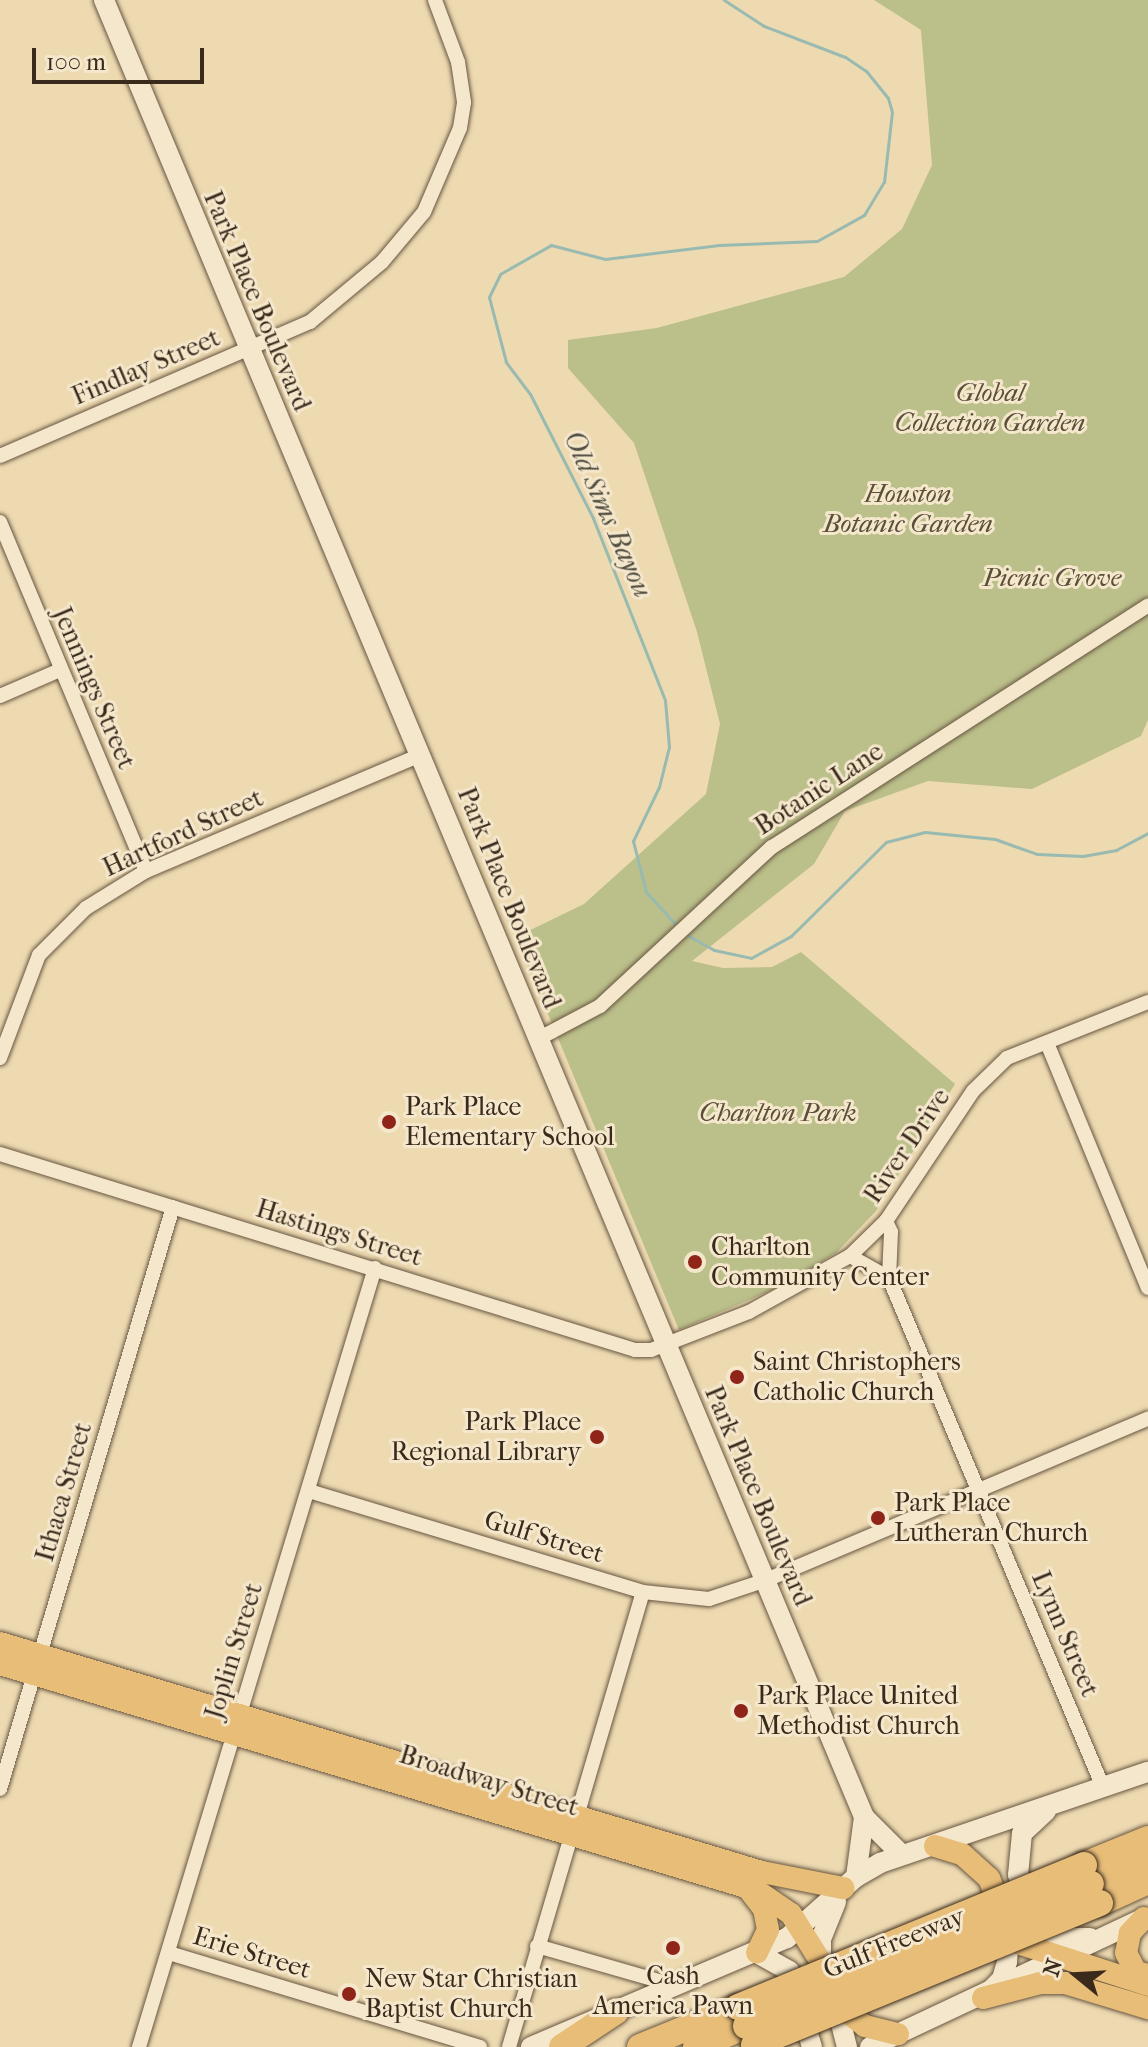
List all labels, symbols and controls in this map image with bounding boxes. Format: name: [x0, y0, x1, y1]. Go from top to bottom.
scale bar: [36, 32, 208, 82]
text: 100 m: [46, 48, 106, 76]
street label: Park Place Boulevard: [197, 186, 317, 416]
street label: Findlay Street: [67, 322, 225, 412]
park label: Global Collection Garden: [895, 377, 1085, 438]
water label: Old Sims Bayou: [556, 425, 660, 603]
park label: Houston Botanic Garden: [823, 478, 993, 540]
park label: Picnic Grove: [983, 562, 1121, 594]
street label: Jennings Street: [46, 602, 142, 774]
street label: Botanic Lane: [749, 736, 889, 842]
street label: Hartford Street: [98, 782, 268, 884]
street label: Park Place Boulevard: [450, 783, 568, 1013]
street label: River Drive: [857, 1083, 957, 1209]
place label: Park Place Elementary School: [405, 1091, 614, 1152]
park label: Charlton Park: [699, 1097, 857, 1129]
marker: Park Place Elementary School: [380, 1113, 398, 1131]
street label: Hastings Street: [252, 1193, 426, 1273]
place label: Charlton Community Center: [711, 1231, 929, 1292]
marker: Charlton Community Center: [686, 1253, 704, 1271]
place label: Saint Christophers Catholic Church: [753, 1346, 961, 1408]
marker: Saint Christophers Catholic Church: [728, 1368, 746, 1386]
street label: Park Place Boulevard: [698, 1381, 818, 1611]
place label: Park Place Regional Library: [391, 1406, 581, 1468]
street label: Ithaca Street: [29, 1419, 99, 1565]
marker: Park Place Regional Library: [588, 1428, 606, 1446]
place label: Park Place Lutheran Church: [894, 1487, 1088, 1548]
street label: Gulf Street: [481, 1504, 607, 1570]
marker: Park Place Lutheran Church: [869, 1509, 887, 1527]
street label: Lynn Street: [1025, 1567, 1105, 1701]
street label: Joplin Street: [199, 1579, 269, 1723]
place label: Park Place United Methodist Church: [757, 1680, 960, 1742]
marker: Park Place United Methodist Church: [732, 1702, 750, 1720]
street label: Broadway Street: [396, 1739, 582, 1823]
street label: Gulf Freeway: [819, 1901, 969, 1985]
street label: Erie Street: [189, 1920, 315, 1986]
north arrow: [1036, 1935, 1116, 2015]
marker: Cash America Pawn: [664, 1939, 682, 1957]
text: N: [1038, 1956, 1068, 1980]
place label: Cash America Pawn: [593, 1960, 753, 2022]
place label: New Star Christian Baptist Church: [365, 1963, 578, 2024]
marker: New Star Christian Baptist Church: [340, 1985, 358, 2003]

